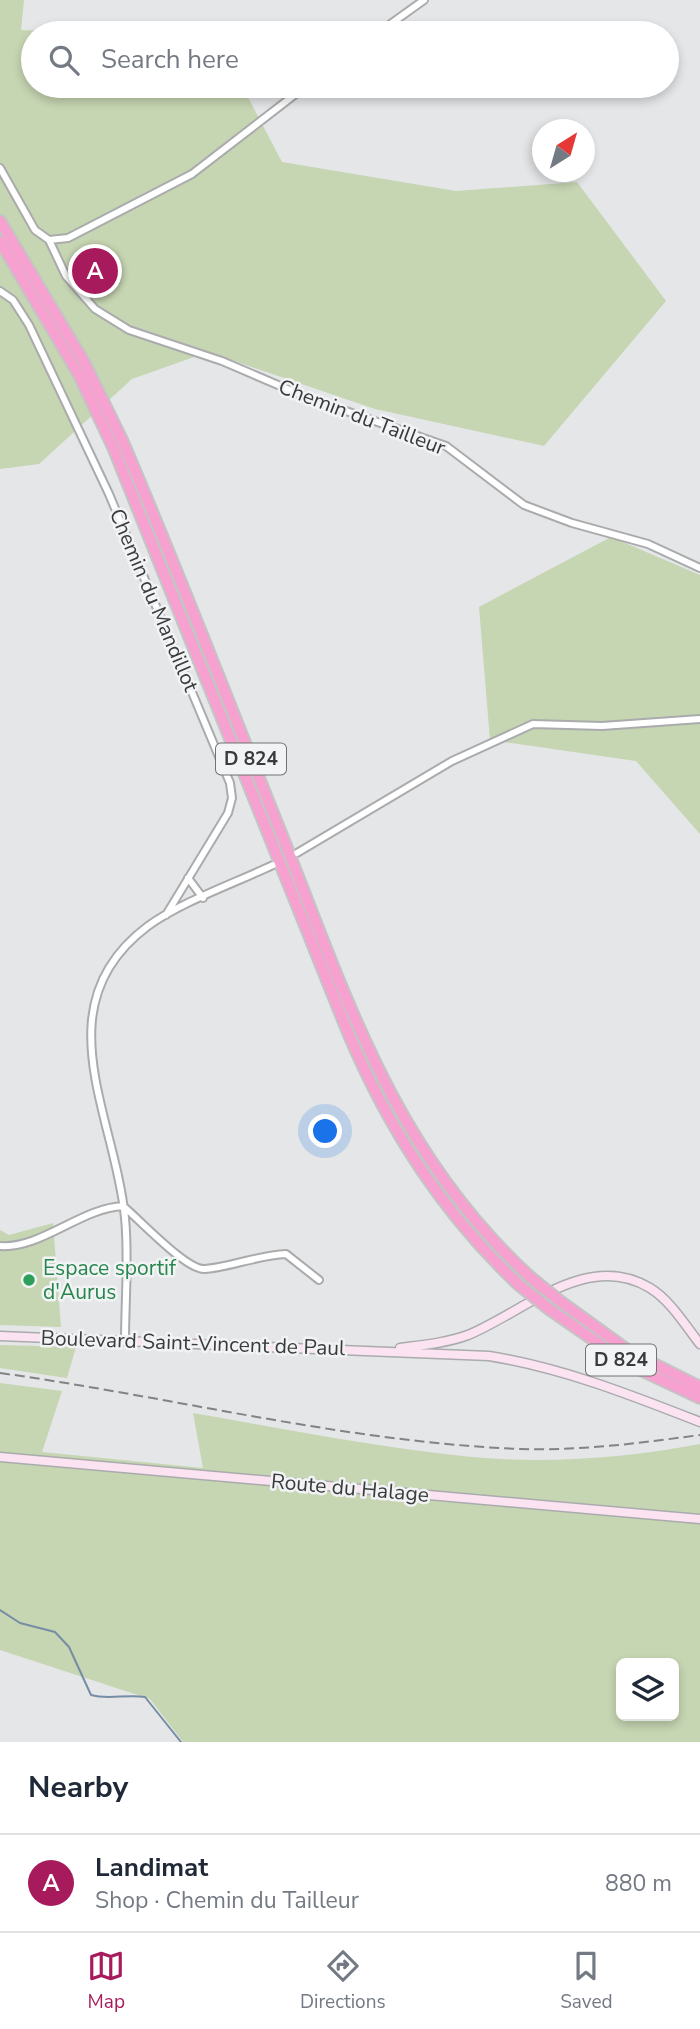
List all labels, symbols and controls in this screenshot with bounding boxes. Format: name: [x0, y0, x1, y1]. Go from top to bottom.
search box: [21, 21, 679, 98]
icon: search: [45, 41, 83, 79]
text: Search here: [101, 42, 239, 77]
north arrow: [532, 119, 595, 182]
pin: A: [72, 245, 118, 297]
street label: Chemin du Tailleur: [275, 372, 450, 462]
street label: Chemin du Mandillot: [103, 504, 205, 696]
road number: D 824: [216, 744, 286, 774]
your location: [308, 1114, 342, 1148]
place label: Espace sportif d'Aurus: [43, 1254, 177, 1306]
marker: Espace sportif d'Aurus: [21, 1272, 37, 1288]
street label: Boulevard Saint-Vincent de Paul: [40, 1324, 347, 1362]
road number: D 824: [586, 1344, 656, 1376]
street label: Route du Halage: [270, 1467, 430, 1509]
map controls: [616, 1658, 679, 1721]
button: layers: [616, 1658, 679, 1721]
text: Nearby: [28, 1767, 128, 1808]
text: Landimat: [95, 1850, 208, 1885]
text: A: [42, 1868, 60, 1899]
text: 880 m: [605, 1868, 672, 1899]
text: Shop · Chemin du Tailleur: [95, 1885, 359, 1916]
tab: Map: [87, 1947, 125, 2015]
tab: Directions: [300, 1947, 386, 2015]
tab: Saved: [560, 1947, 613, 2015]

